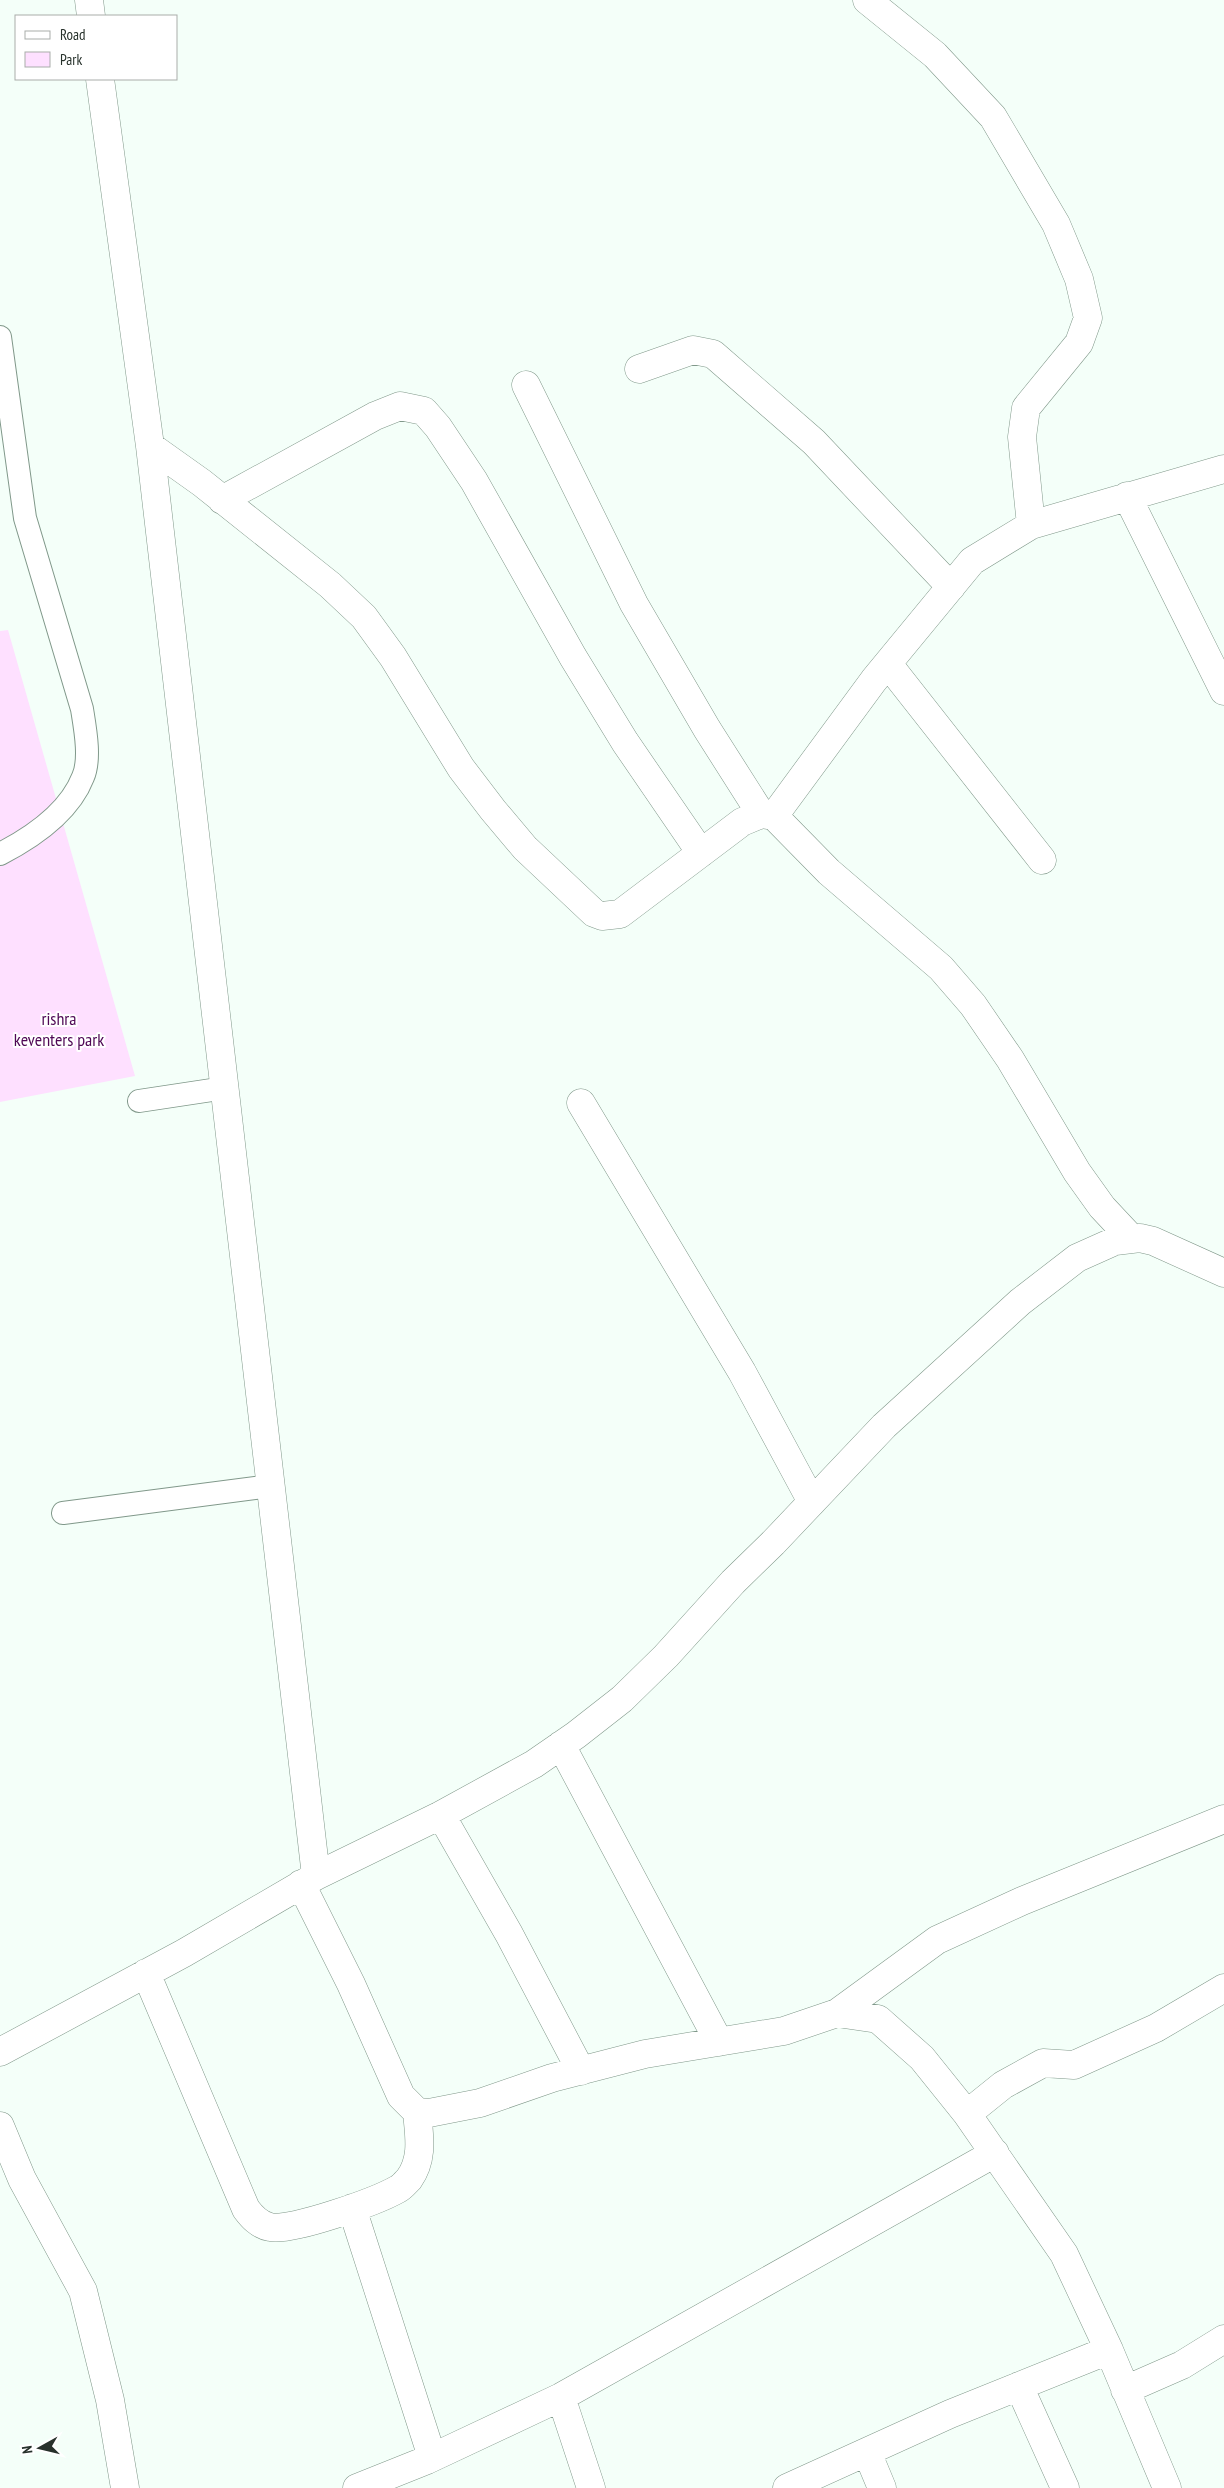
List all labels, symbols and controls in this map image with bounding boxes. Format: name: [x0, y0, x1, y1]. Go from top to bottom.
legend: [15, 15, 178, 80]
text: Road: [60, 25, 86, 44]
text: Park: [60, 50, 82, 69]
park label: rishra keventers park: [14, 1007, 104, 1051]
north arrow: [15, 2423, 65, 2473]
text: N: [18, 2445, 37, 2455]

